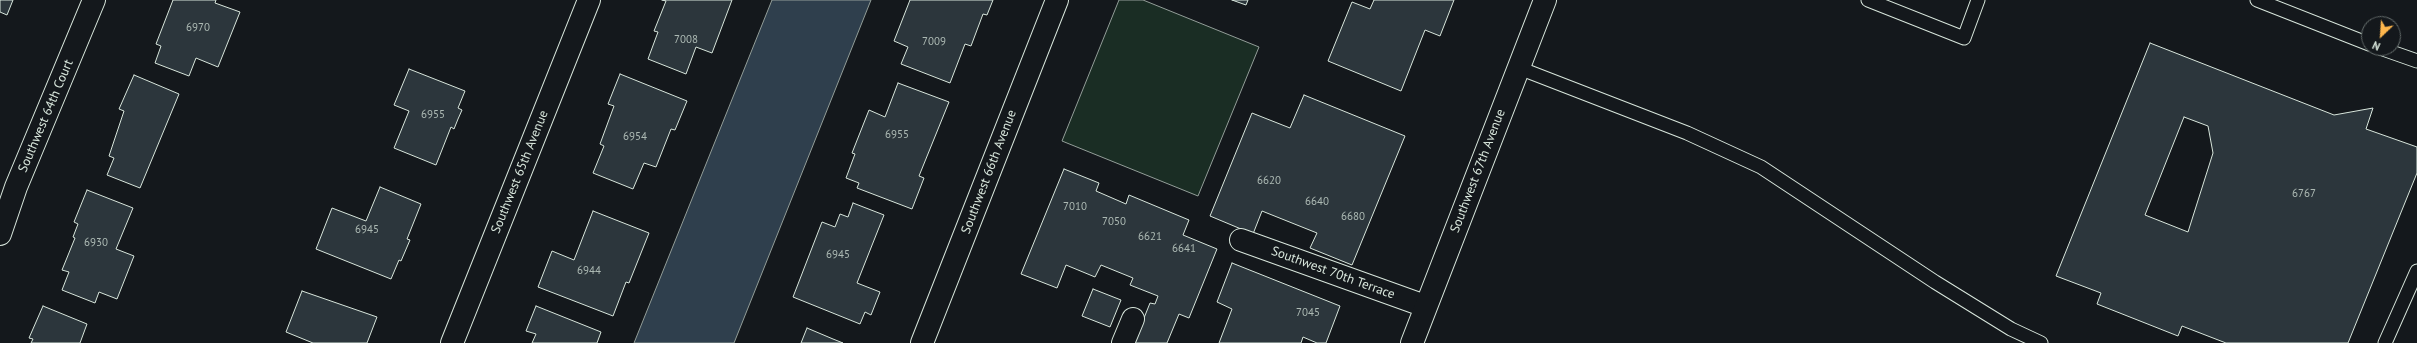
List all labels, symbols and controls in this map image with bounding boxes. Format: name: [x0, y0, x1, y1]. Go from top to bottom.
north arrow: [2361, 16, 2401, 56]
house number: 6970: [186, 21, 210, 35]
house number: 7008: [674, 33, 698, 47]
house number: 7009: [922, 35, 946, 49]
text: N: [2370, 38, 2383, 54]
street label: Southwest 64th Court: [15, 57, 77, 175]
street label: Southwest 67th Avenue: [1447, 107, 1509, 235]
house number: 6955: [421, 108, 445, 122]
street label: Southwest 65th Avenue: [488, 108, 552, 236]
street label: Southwest 66th Avenue: [958, 108, 1020, 236]
house number: 6955: [885, 128, 909, 142]
house number: 6954: [623, 130, 647, 144]
house number: 6620: [1257, 174, 1281, 188]
house number: 6767: [2292, 187, 2316, 201]
house number: 6640: [1305, 195, 1329, 209]
house number: 7010: [1063, 200, 1087, 214]
house number: 6680: [1341, 210, 1365, 224]
house number: 7050: [1102, 215, 1126, 229]
house number: 6945: [355, 223, 379, 237]
house number: 6621: [1138, 230, 1162, 244]
house number: 6930: [84, 236, 108, 250]
house number: 6641: [1172, 242, 1196, 256]
street label: Southwest 70th Terrace: [1269, 243, 1397, 303]
house number: 6945: [826, 248, 850, 262]
house number: 6944: [577, 264, 601, 278]
house number: 7045: [1296, 306, 1320, 320]

